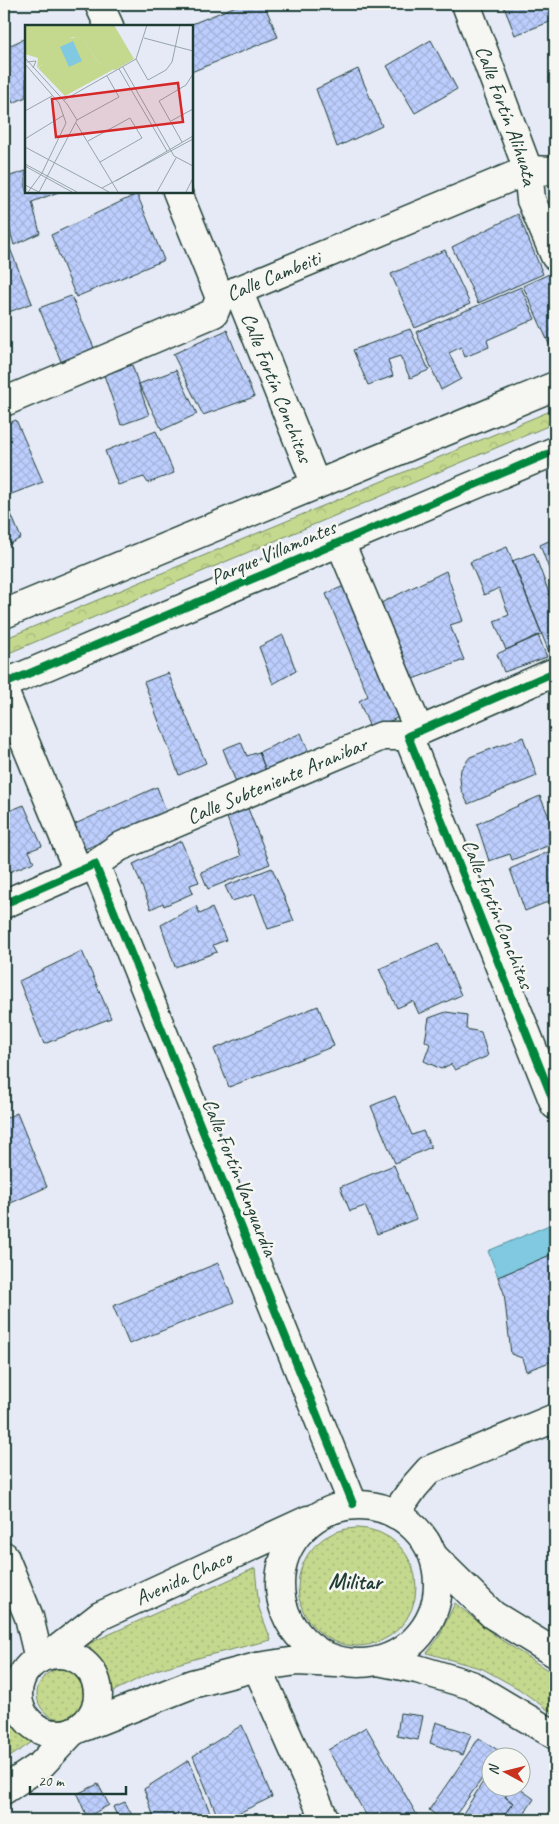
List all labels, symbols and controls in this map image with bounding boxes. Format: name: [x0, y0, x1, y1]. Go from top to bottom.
inset map: [25, 25, 192, 192]
street label: Calle Fortín Alihuata: [470, 42, 543, 189]
street label: Calle Cambeiti: [222, 244, 327, 307]
street label: Calle Fortín Conchitas: [235, 309, 319, 468]
street label: Parque Villamontes: [206, 513, 341, 590]
street label: Calle Subteniente Aranibar: [183, 730, 372, 830]
street label: Calle Fortín Conchitas: [456, 836, 540, 994]
street label: Calle Fortín Vanguardia: [197, 1094, 284, 1261]
street label: Avenida Chaco: [131, 1543, 238, 1611]
district label: Militar: [328, 1568, 384, 1596]
north arrow: [482, 1746, 532, 1796]
text: N: [485, 1763, 503, 1776]
scale bar: [30, 1764, 126, 1796]
text: 20 m: [38, 1772, 65, 1791]

